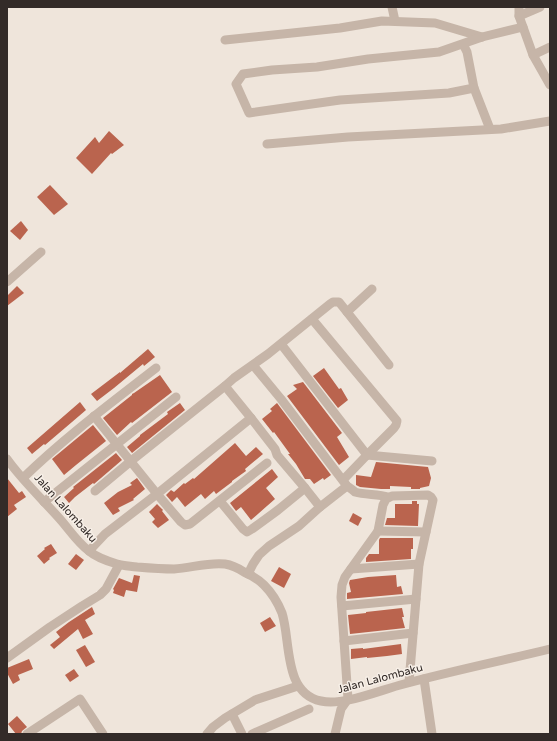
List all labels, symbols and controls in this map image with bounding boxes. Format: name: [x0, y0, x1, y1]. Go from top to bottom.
street label: Jalan Lalombaku: [31, 471, 100, 545]
street label: Jalan Lalombaku: [336, 661, 424, 696]

